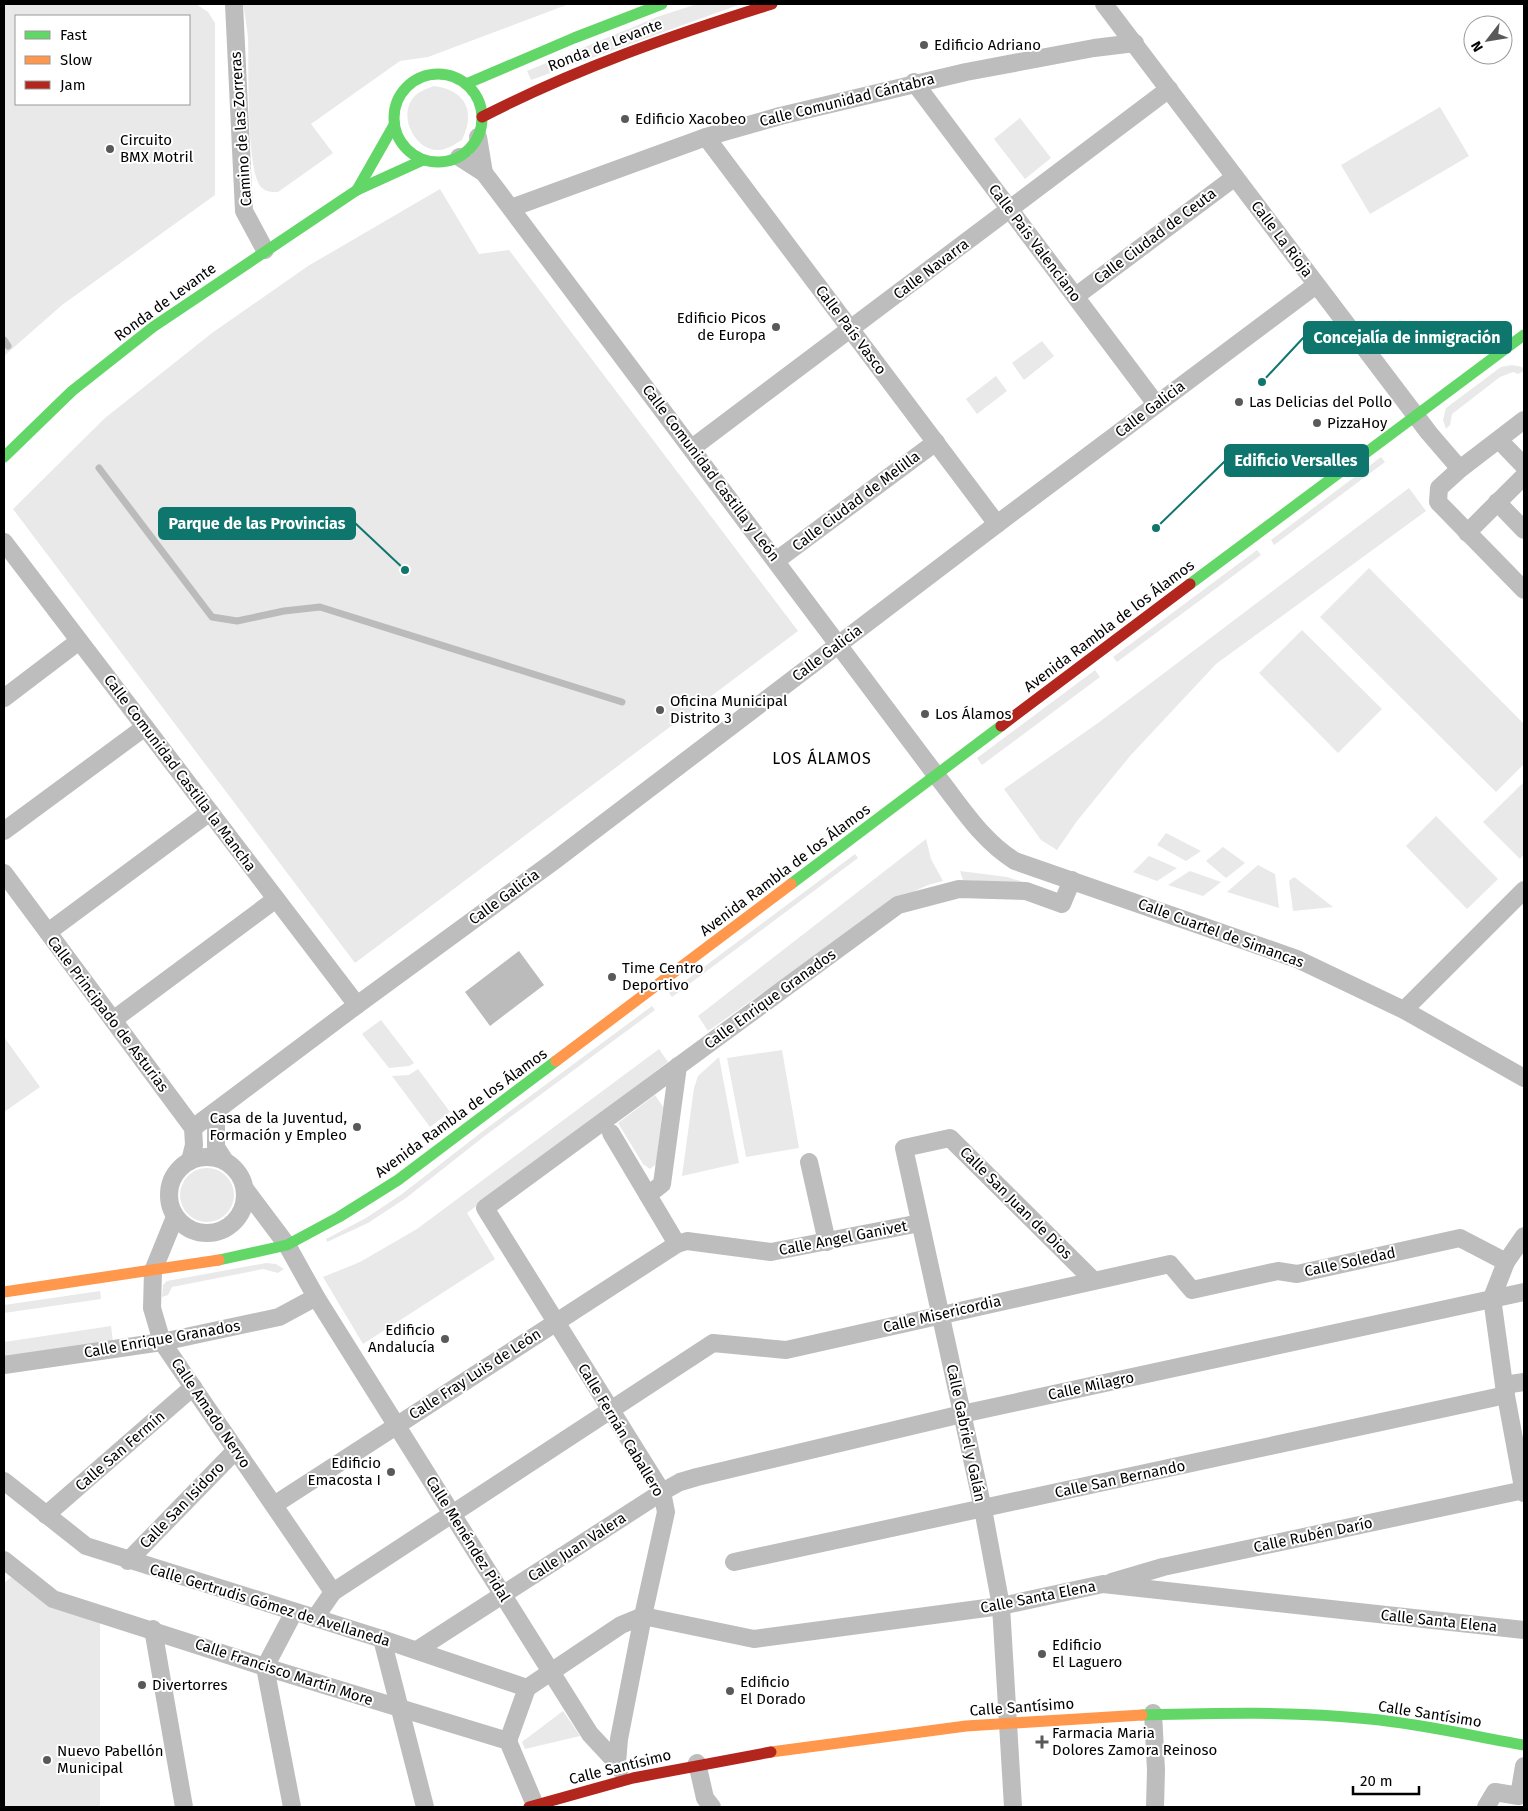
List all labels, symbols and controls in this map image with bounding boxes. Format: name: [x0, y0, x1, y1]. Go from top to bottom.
legend: [15, 15, 190, 105]
street label: Ronda de Levante: [545, 15, 665, 75]
north arrow: [1463, 15, 1513, 65]
text: Fast: [60, 26, 87, 44]
place label: Edificio Adriano: [934, 36, 1041, 54]
text: N: [1468, 38, 1487, 55]
marker: Edificio Adriano: [918, 39, 930, 51]
text: Slow: [60, 51, 92, 69]
street label: Camino de las Zorreras: [227, 51, 255, 207]
street label: Calle Comunidad Cántabra: [758, 70, 936, 130]
text: Jam: [60, 76, 86, 94]
place label: Edificio Xacobeo: [635, 110, 746, 128]
marker: Edificio Xacobeo: [619, 113, 631, 125]
place label: Circuito BMX Motril: [120, 131, 194, 166]
marker: Circuito BMX Motril: [104, 143, 116, 155]
street label: Calle País Valenciano: [985, 181, 1085, 305]
street label: Calle Ciudad de Ceuta: [1090, 184, 1220, 288]
street label: Calle La Rioja: [1247, 197, 1317, 281]
street label: Calle Navarra: [890, 235, 972, 303]
street label: Ronda de Levante: [111, 259, 219, 345]
street label: Calle País Vasco: [812, 282, 890, 378]
place label: Edificio Picos de Europa: [677, 309, 766, 344]
marker: Edificio Picos de Europa: [770, 321, 782, 333]
callout: Concejalía de inmigración: [1304, 322, 1511, 353]
text: Concejalía de inmigración: [1314, 328, 1500, 347]
street label: Calle Galicia: [1112, 377, 1188, 441]
street label: Calle Comunidad Castilla y León: [639, 381, 783, 565]
place label: Las Delicias del Pollo: [1249, 393, 1392, 411]
marker: Las Delicias del Pollo: [1233, 396, 1245, 408]
place label: PizzaHoy: [1327, 414, 1388, 432]
marker: PizzaHoy: [1311, 417, 1323, 429]
callout: Edificio Versalles: [1225, 445, 1368, 476]
street label: Calle Ciudad de Melilla: [789, 447, 923, 555]
text: Edificio Versalles: [1234, 451, 1358, 470]
callout: Parque de las Provincias: [159, 508, 355, 539]
text: Parque de las Provincias: [169, 514, 346, 533]
street label: Avenida Rambla de los Álamos: [1020, 556, 1198, 696]
street label: Calle Galicia: [789, 621, 865, 685]
street label: Calle Comunidad Castilla la Mancha: [100, 671, 260, 875]
place label: Oficina Municipal Distrito 3: [670, 692, 788, 727]
marker: Oficina Municipal Distrito 3: [654, 704, 666, 716]
place label: Los Álamos: [935, 705, 1012, 723]
marker: Los Álamos: [919, 708, 931, 720]
district label: LOS ÁLAMOS: [772, 748, 872, 768]
street label: Avenida Rambla de los Álamos: [696, 800, 874, 940]
street label: Calle Galicia: [465, 865, 543, 929]
street label: Calle Cuartel de Simancas: [1136, 895, 1306, 971]
street label: Calle Principado de Asturias: [44, 933, 172, 1095]
street label: Calle Enrique Granados: [701, 945, 839, 1053]
place label: Time Centro Deportivo: [622, 959, 704, 994]
marker: Time Centro Deportivo: [606, 971, 618, 983]
street label: Avenida Rambla de los Álamos: [371, 1044, 551, 1182]
place label: Casa de la Juventud, Formación y Empleo: [209, 1109, 347, 1144]
marker: Casa de la Juventud, Formación y Empleo: [351, 1121, 363, 1133]
street label: Calle San Juan de Dios: [956, 1143, 1076, 1263]
street label: Calle Angel Ganivet: [777, 1217, 909, 1259]
street label: Calle Soledad: [1303, 1244, 1397, 1280]
street label: Calle Misericordia: [881, 1292, 1003, 1336]
street label: Calle Enrique Granados: [83, 1316, 241, 1362]
place label: Edificio Andalucía: [368, 1321, 435, 1356]
street label: Calle Fray Luis de León: [406, 1325, 544, 1423]
marker: Edificio Andalucía: [439, 1333, 451, 1345]
street label: Calle Amado Nervo: [168, 1355, 254, 1471]
street label: Calle Fernán Caballero: [574, 1360, 668, 1500]
street label: Calle Gabriel y Galán: [943, 1362, 989, 1504]
street label: Calle Milagro: [1046, 1368, 1136, 1404]
street label: Calle San Fermín: [71, 1407, 169, 1495]
place label: Edificio Emacosta I: [308, 1454, 381, 1489]
street label: Calle San Bernando: [1053, 1456, 1187, 1502]
street label: Calle San Isidoro: [136, 1458, 228, 1552]
marker: Edificio Emacosta I: [385, 1466, 397, 1478]
street label: Calle Menéndez Pidal: [422, 1473, 514, 1606]
street label: Calle Juan Valera: [525, 1509, 629, 1585]
street label: Calle Rubén Darío: [1252, 1514, 1374, 1556]
street label: Calle Gertrudis Gómez de Avellaneda: [148, 1560, 392, 1650]
street label: Calle Santa Elena: [979, 1577, 1097, 1617]
street label: Calle Santa Elena: [1380, 1606, 1498, 1636]
street label: Calle Francisco Martín More: [193, 1635, 375, 1709]
place label: Edificio El Laguero: [1052, 1636, 1122, 1671]
marker: Edificio El Laguero: [1036, 1648, 1048, 1660]
place label: Edificio El Dorado: [740, 1673, 806, 1708]
place label: Divertorres: [152, 1676, 227, 1694]
marker: Divertorres: [136, 1679, 148, 1691]
marker: Edificio El Dorado: [724, 1685, 736, 1697]
street label: Calle Santísimo: [969, 1694, 1075, 1720]
street label: Calle Santísimo: [1377, 1697, 1483, 1731]
place label: Farmacia Maria Dolores Zamora Reinoso: [1052, 1724, 1217, 1759]
marker: Farmacia Maria Dolores Zamora Reinoso: [1036, 1736, 1048, 1748]
place label: Nuevo Pabellón Municipal: [57, 1742, 164, 1777]
street label: Calle Santísimo: [567, 1746, 673, 1788]
marker: Nuevo Pabellón Municipal: [41, 1754, 53, 1766]
scale bar: [1353, 1764, 1419, 1796]
text: 20 m: [1360, 1772, 1393, 1790]

